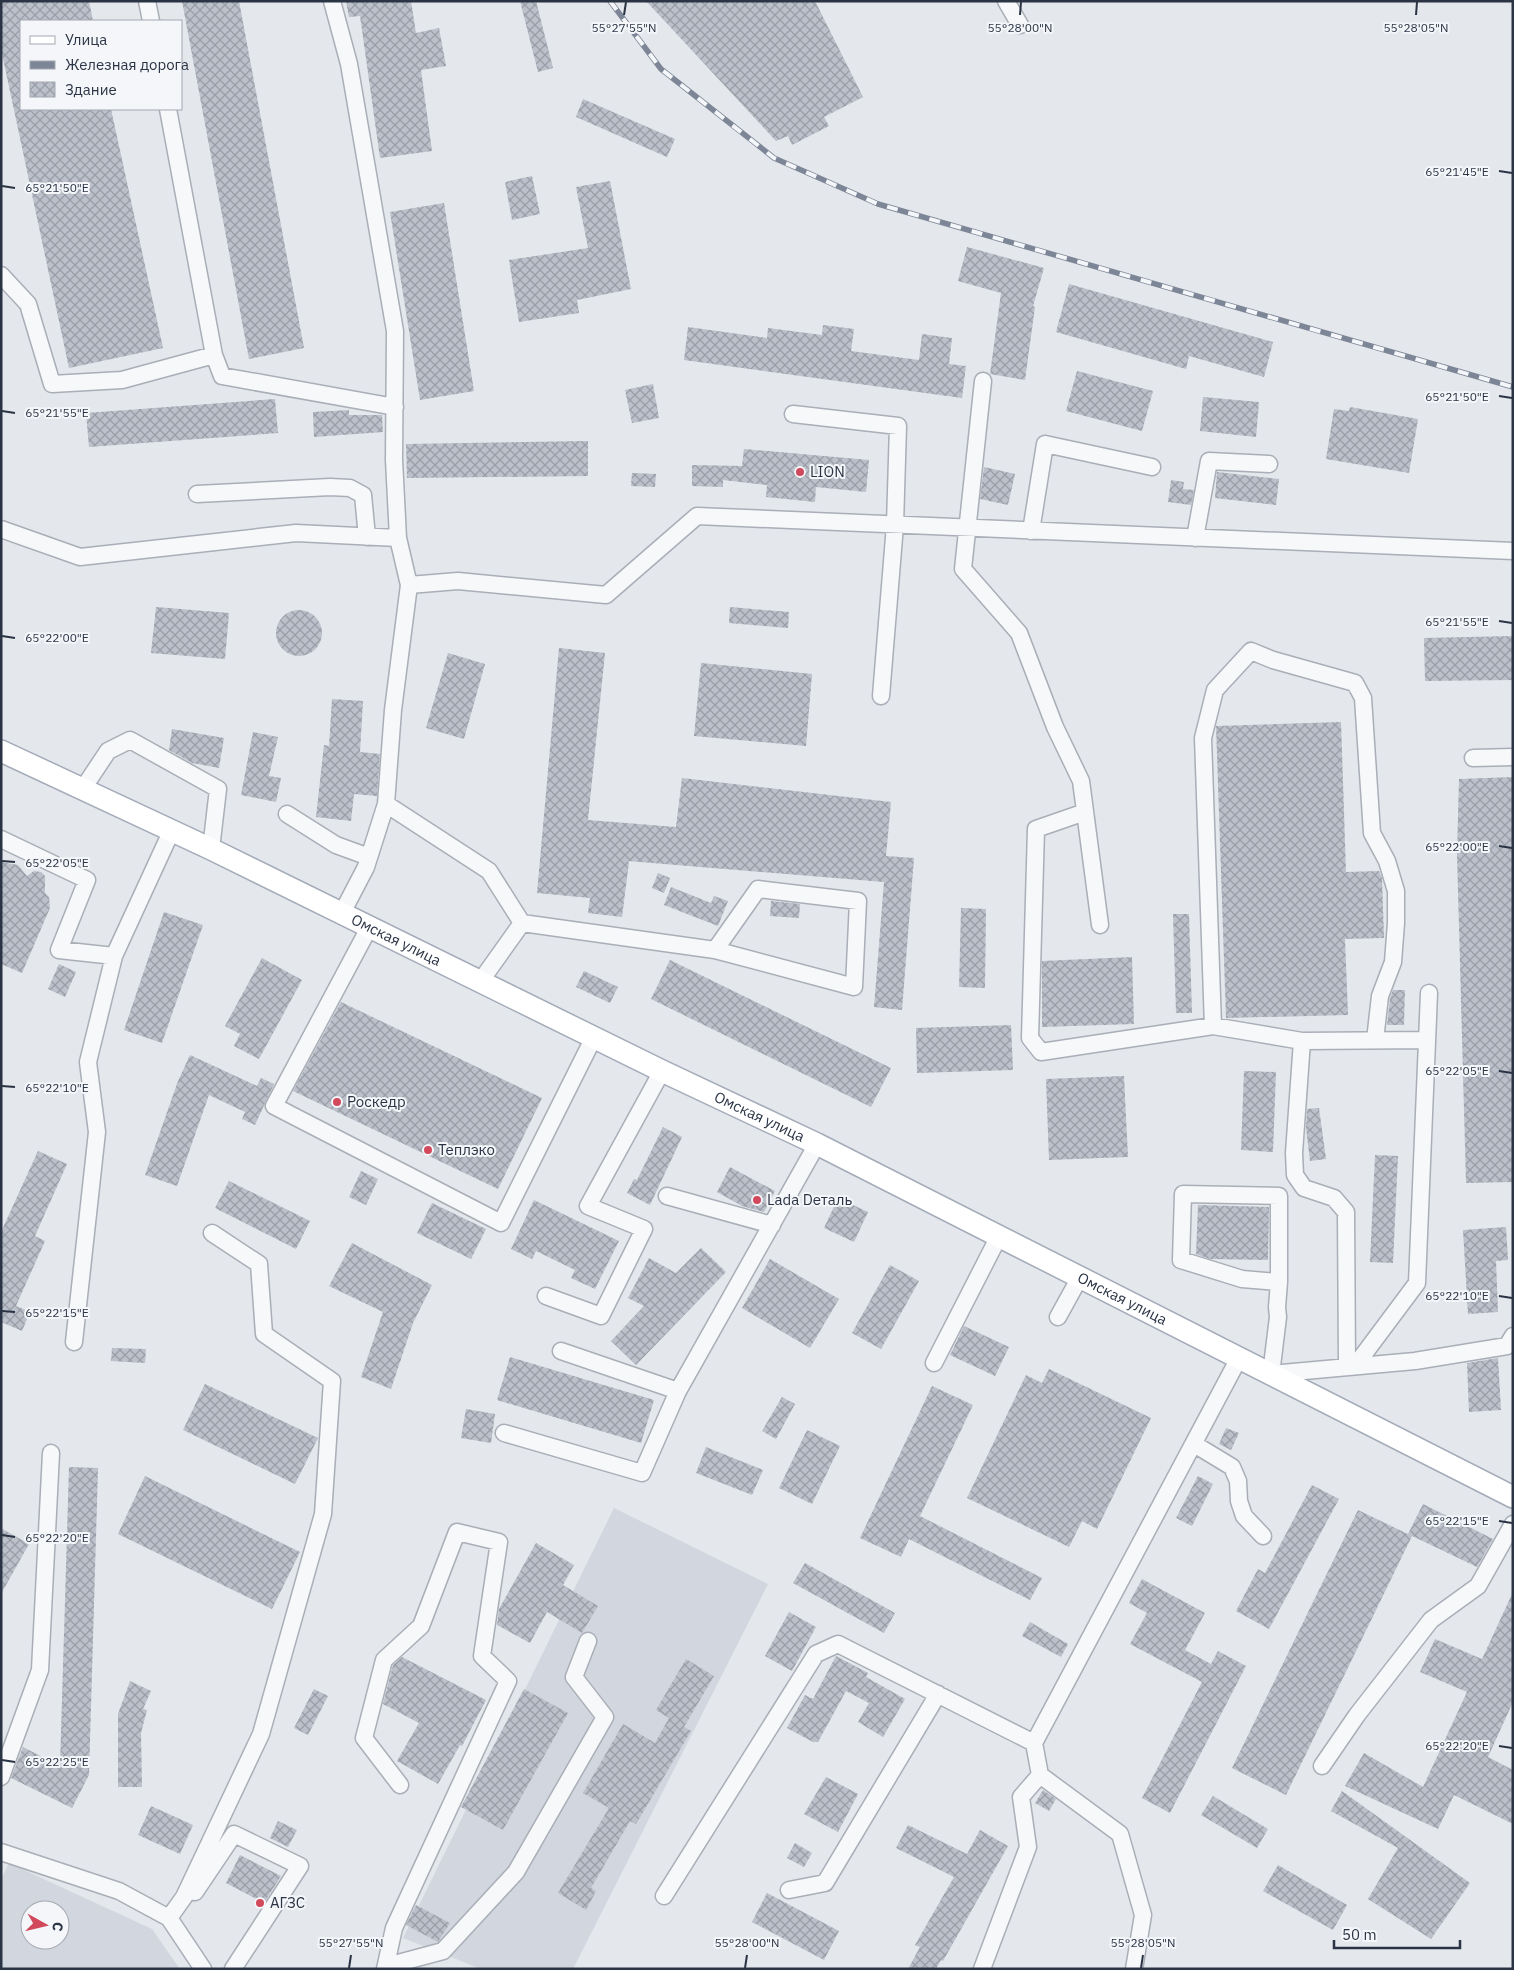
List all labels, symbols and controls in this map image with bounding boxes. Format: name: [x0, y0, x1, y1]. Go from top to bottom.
legend: [20, 20, 182, 110]
text: 55°27'55"N: [591, 20, 657, 35]
text: 55°28'00"N: [987, 20, 1053, 35]
text: 55°28'05"N: [1383, 20, 1449, 35]
text: Улица: [65, 30, 107, 49]
text: Железная дорога: [65, 55, 189, 74]
text: Здание: [65, 80, 117, 99]
text: 65°21'45"E: [1425, 164, 1489, 179]
text: 65°21'50"E: [25, 180, 89, 195]
text: 65°21'50"E: [1425, 389, 1489, 404]
text: 65°21'55"E: [25, 405, 89, 420]
place label: LION: [810, 462, 845, 481]
marker: LION: [794, 466, 806, 478]
text: 65°21'55"E: [1425, 614, 1489, 629]
text: 65°22'00"E: [25, 630, 89, 645]
text: 65°22'00"E: [1425, 839, 1489, 854]
text: 65°22'05"E: [25, 855, 89, 870]
street label: Омская улица: [348, 909, 444, 970]
text: 65°22'05"E: [1425, 1063, 1489, 1078]
text: 65°22'10"E: [25, 1080, 89, 1095]
street label: Омская улица: [711, 1087, 808, 1146]
place label: Роскедр: [347, 1092, 406, 1111]
marker: Роскедр: [331, 1096, 343, 1108]
place label: Теплэко: [438, 1140, 495, 1159]
marker: Теплэко: [422, 1144, 434, 1156]
place label: Lada Dеталь: [767, 1190, 852, 1209]
marker: Lada Dеталь: [751, 1194, 763, 1206]
street label: Омская улица: [1074, 1268, 1170, 1329]
text: 65°22'10"E: [1425, 1288, 1489, 1303]
text: 65°22'15"E: [25, 1305, 89, 1320]
text: 65°22'15"E: [1425, 1513, 1489, 1528]
text: 65°22'20"E: [25, 1530, 89, 1545]
text: 65°22'20"E: [1425, 1738, 1489, 1753]
text: 65°22'25"E: [25, 1754, 89, 1769]
place label: АГЗС: [270, 1893, 305, 1912]
marker: АГЗС: [254, 1897, 266, 1909]
north arrow: [20, 1900, 70, 1950]
scale bar: [1334, 1918, 1460, 1950]
text: С: [48, 1921, 67, 1933]
text: 50 m: [1342, 1925, 1377, 1944]
text: 55°27'55"N: [318, 1935, 384, 1950]
text: 55°28'00"N: [714, 1935, 780, 1950]
text: 55°28'05"N: [1110, 1935, 1176, 1950]

